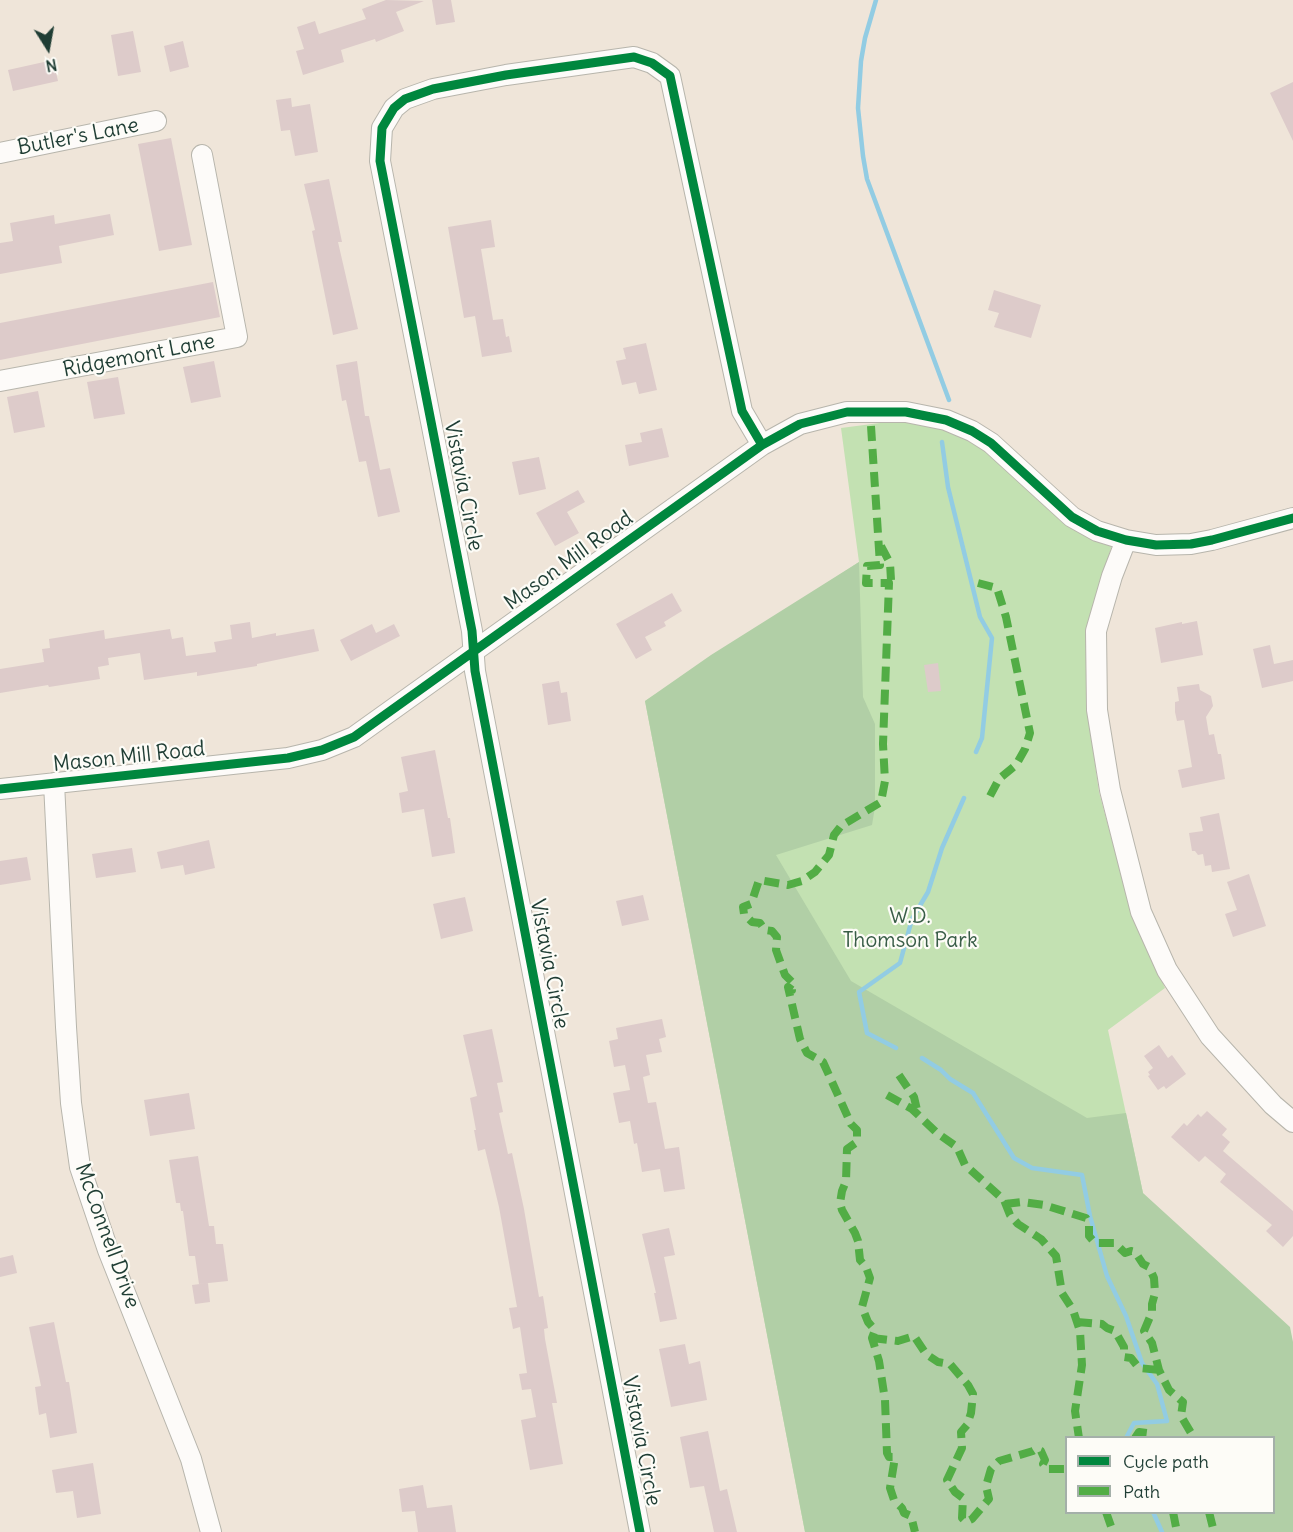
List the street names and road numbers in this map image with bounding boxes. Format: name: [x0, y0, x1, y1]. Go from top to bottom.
street label: Butler's Lane: [15, 113, 141, 161]
street label: Ridgemont Lane: [61, 329, 217, 383]
street label: Vistavia Circle: [438, 419, 488, 553]
street label: Mason Mill Road: [500, 506, 638, 616]
street label: Mason Mill Road: [52, 736, 206, 778]
street label: Vistavia Circle: [524, 897, 574, 1031]
street label: McConnell Drive: [69, 1160, 145, 1312]
street label: Vistavia Circle: [616, 1374, 666, 1508]

